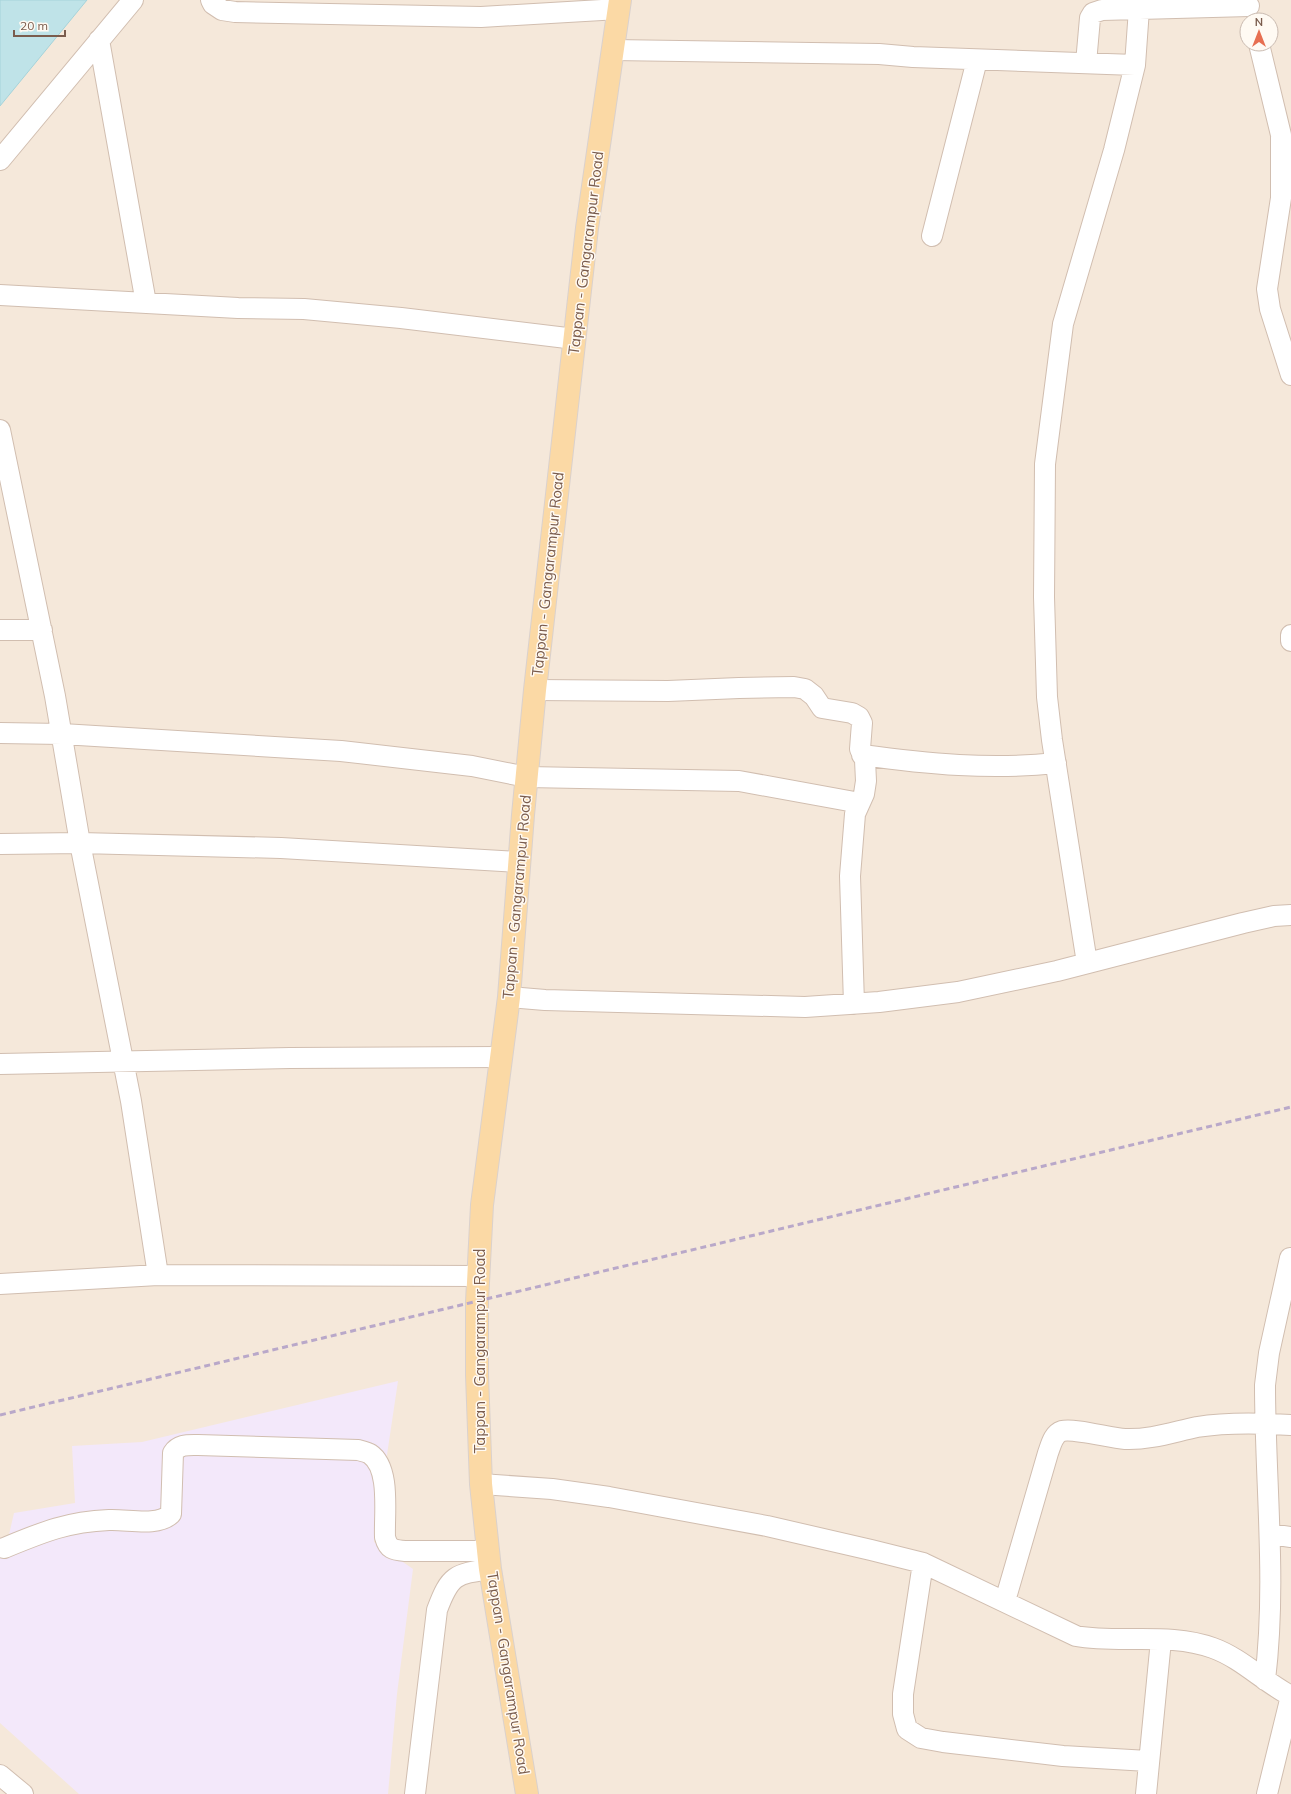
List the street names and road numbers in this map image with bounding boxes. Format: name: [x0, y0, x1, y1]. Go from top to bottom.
street label: Tappan - Gangarampur Road: [564, 150, 607, 356]
street label: Tappan - Gangarampur Road: [527, 471, 568, 677]
street label: Tappan - Gangarampur Road: [498, 794, 535, 1000]
street label: Tappan - Gangarampur Road: [470, 1248, 489, 1454]
street label: Tappan - Gangarampur Road: [483, 1570, 534, 1776]

